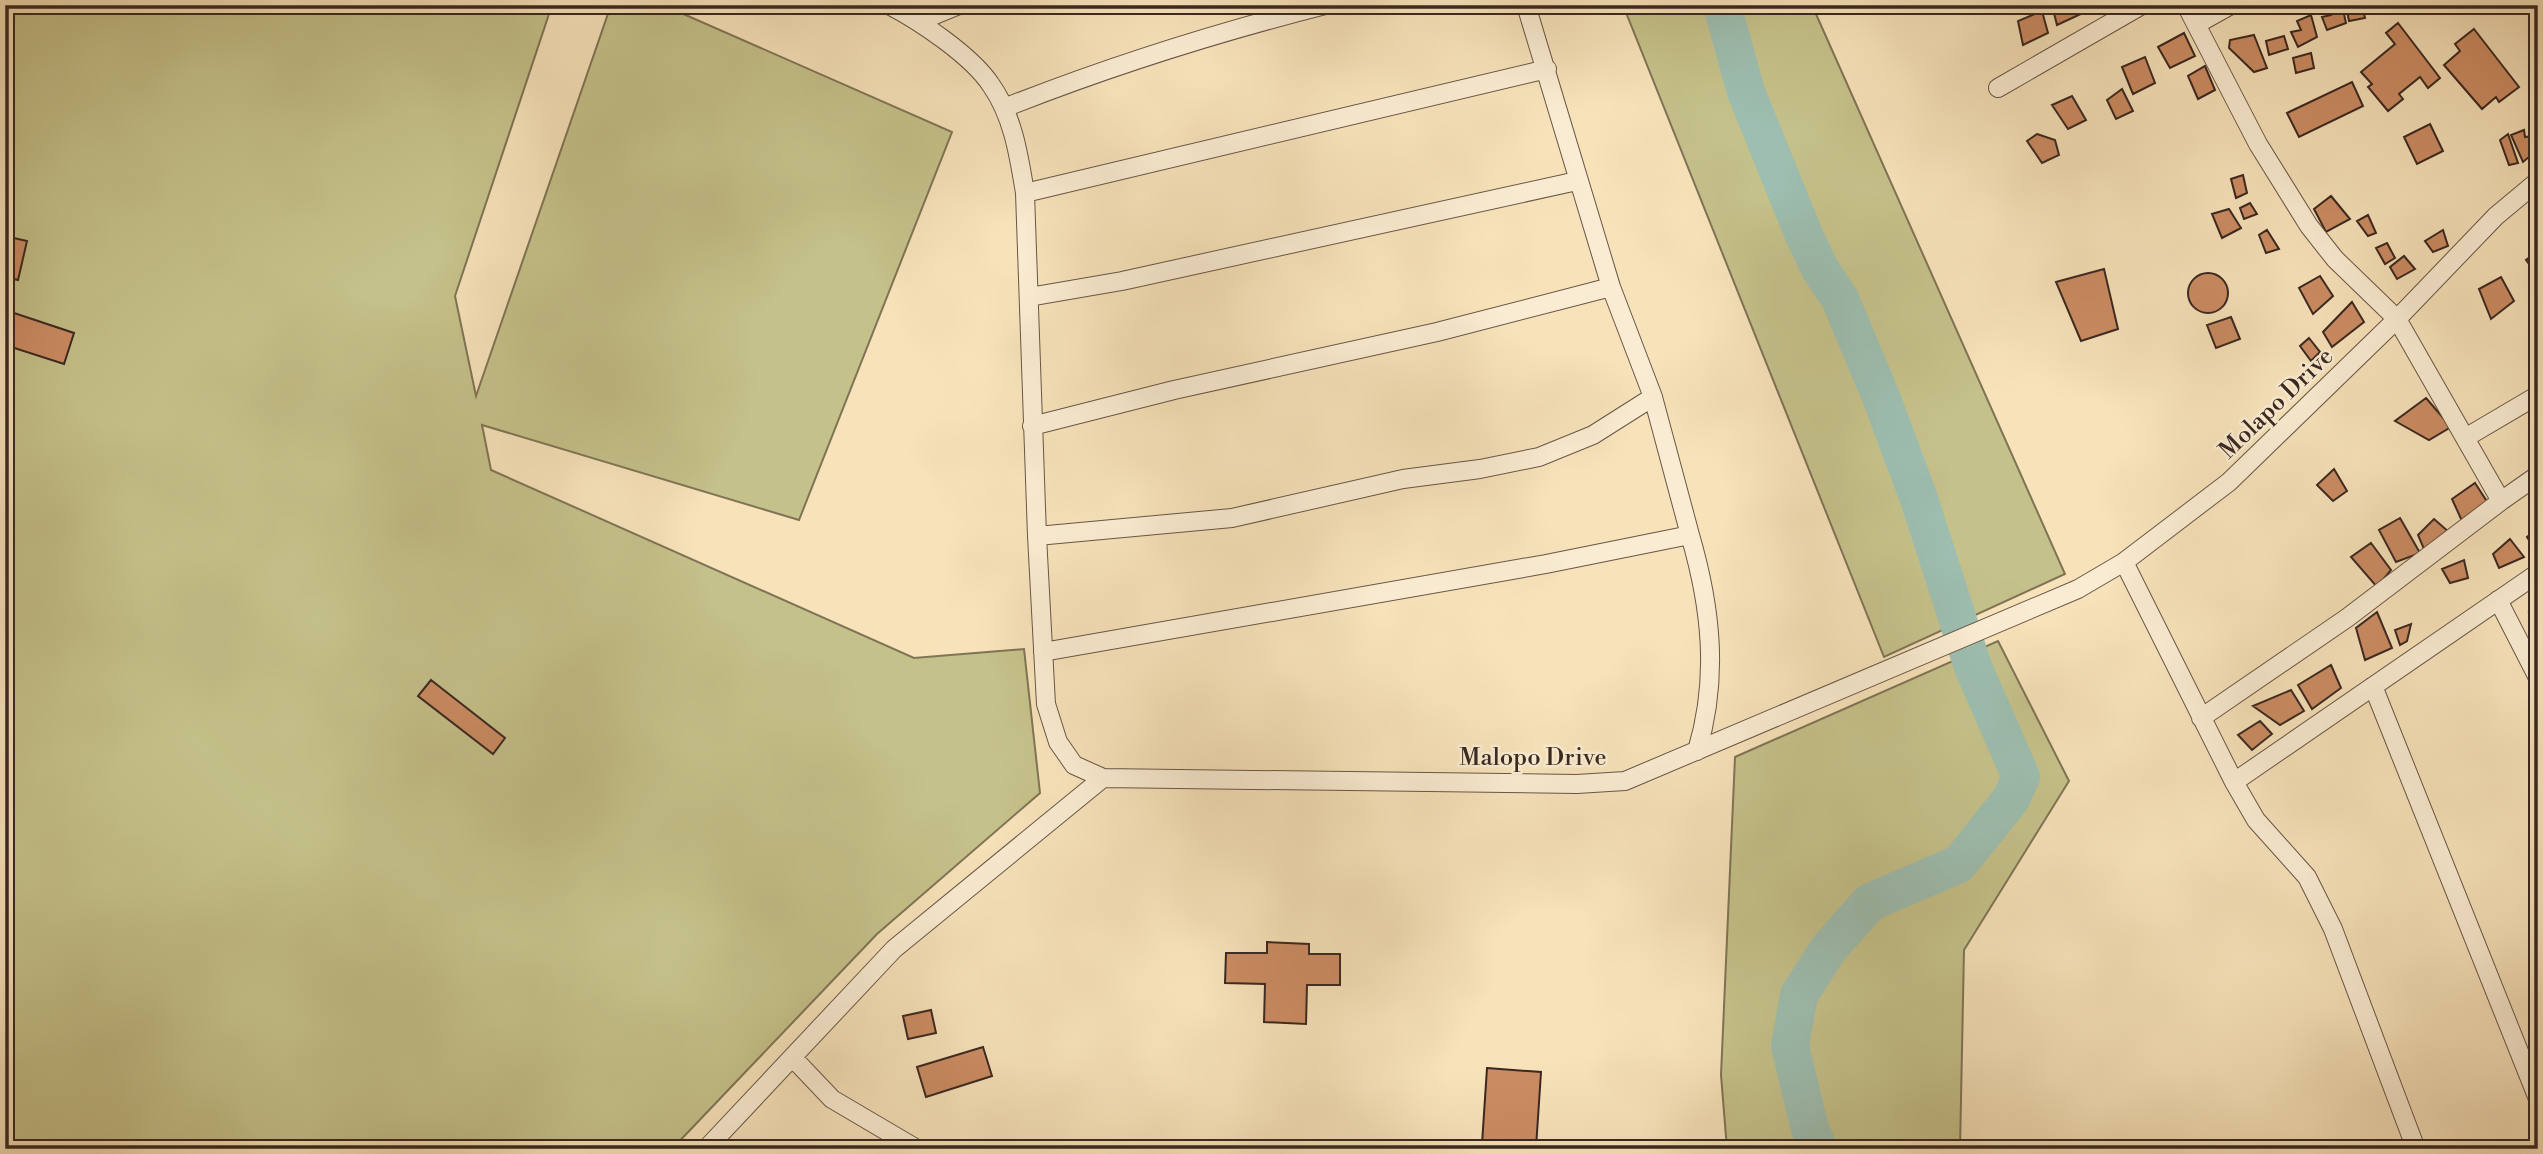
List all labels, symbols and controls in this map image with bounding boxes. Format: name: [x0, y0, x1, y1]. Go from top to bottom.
street label: Molapo Drive: [2213, 342, 2340, 466]
street label: Malopo Drive: [1459, 743, 1607, 773]

